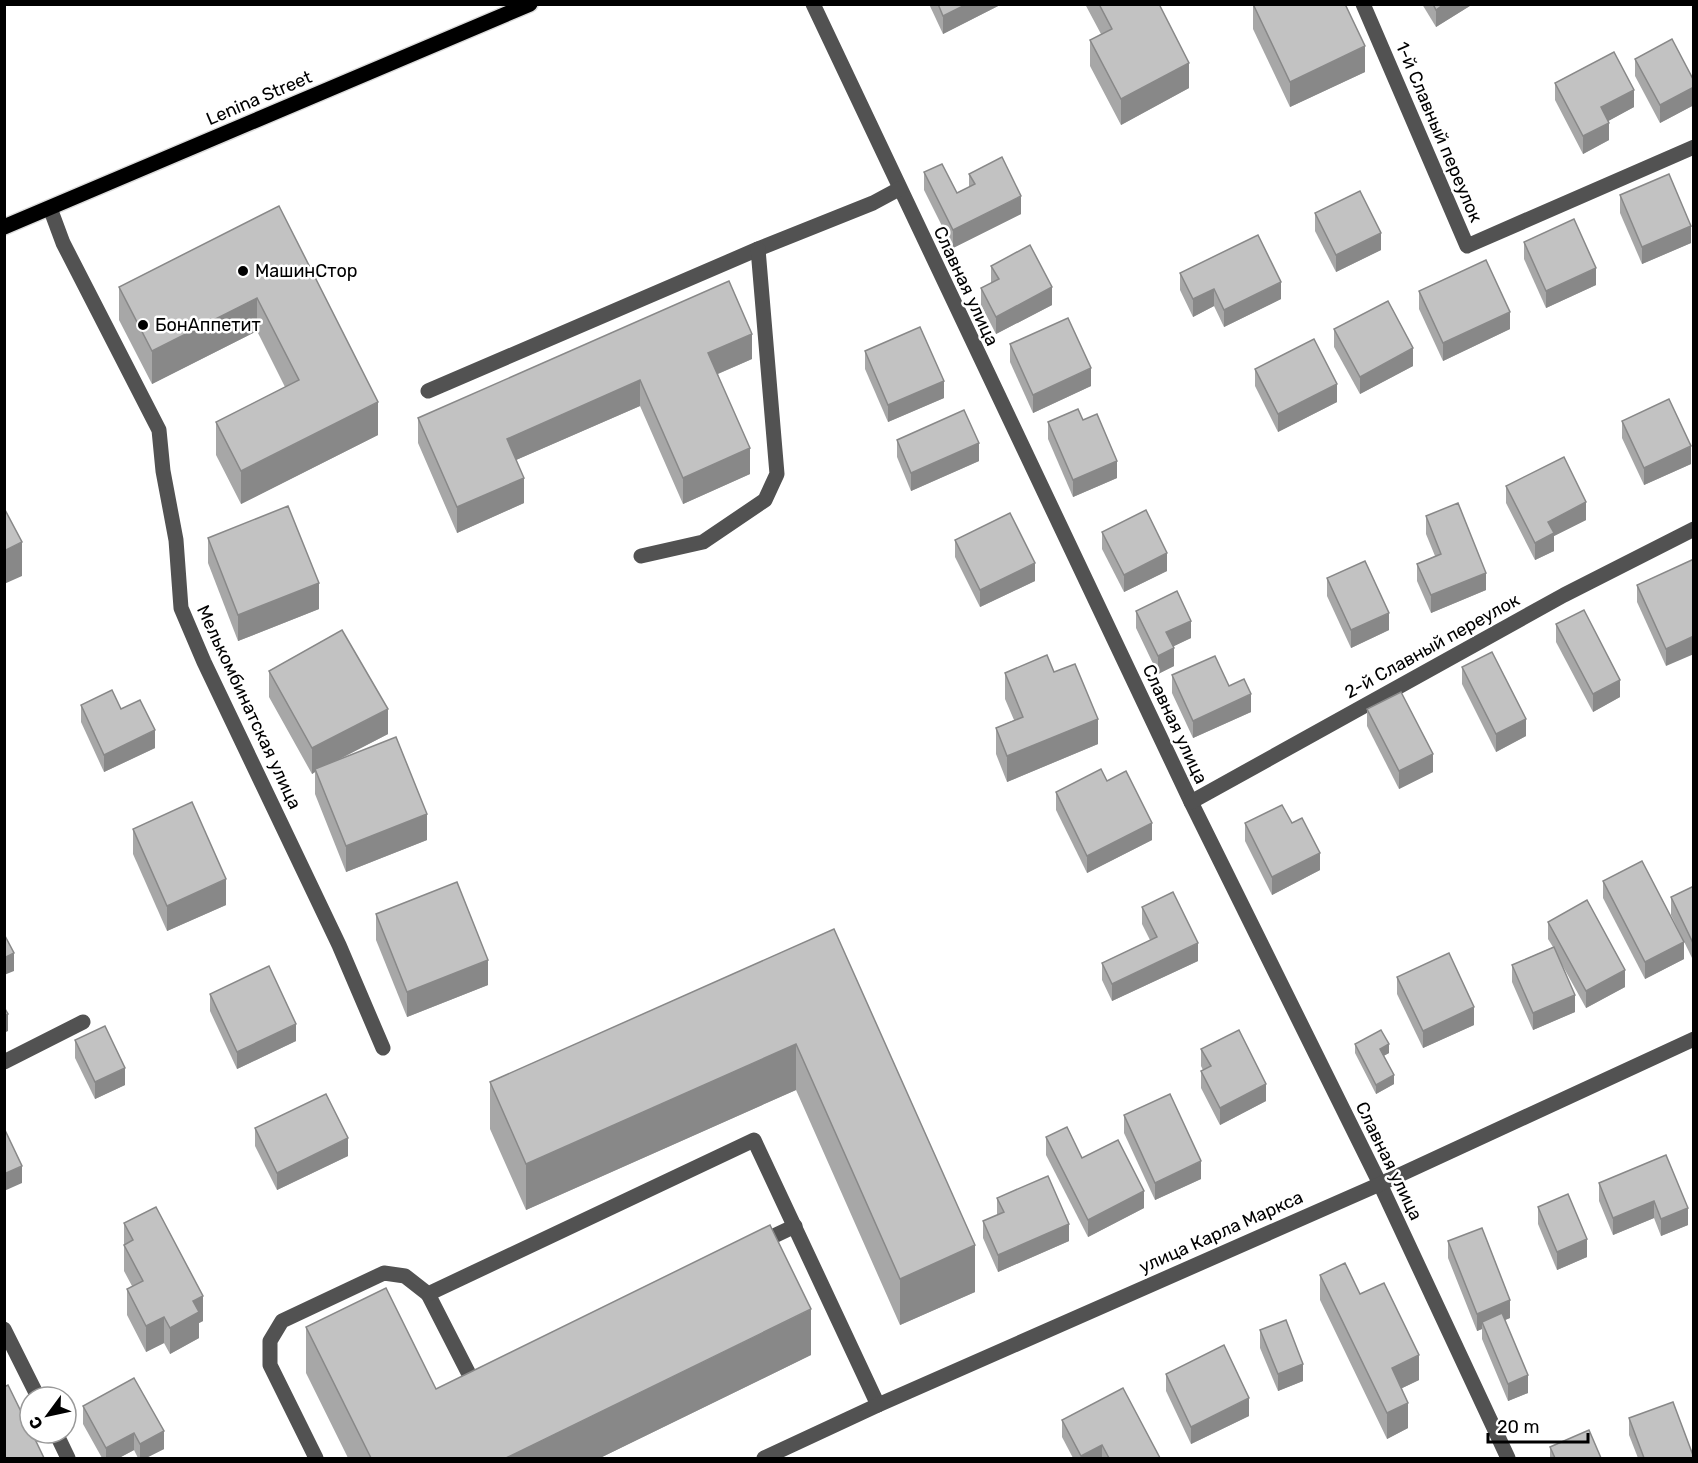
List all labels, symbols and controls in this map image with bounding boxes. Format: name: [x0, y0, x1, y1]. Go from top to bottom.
street label: 1-й Славный переулок: [1391, 38, 1487, 226]
street label: Lenina Street: [203, 66, 315, 130]
street label: Славная улица: [929, 223, 1003, 349]
place label: МашинСтор: [255, 260, 358, 282]
marker: МашинСтор: [236, 264, 250, 278]
place label: БонАппетит: [155, 314, 261, 336]
marker: БонАппетит: [136, 318, 150, 332]
street label: 2-й Славный переулок: [1341, 589, 1524, 703]
street label: Мелькомбинатская улица: [192, 601, 306, 813]
street label: Славная улица: [1138, 661, 1212, 787]
street label: Славная улица: [1351, 1098, 1427, 1224]
street label: улица Карла Маркса: [1136, 1186, 1306, 1278]
north arrow: [18, 1385, 78, 1445]
scale bar: [1488, 1406, 1588, 1444]
text: С: [25, 1413, 47, 1433]
text: 20 m: [1497, 1416, 1539, 1438]

